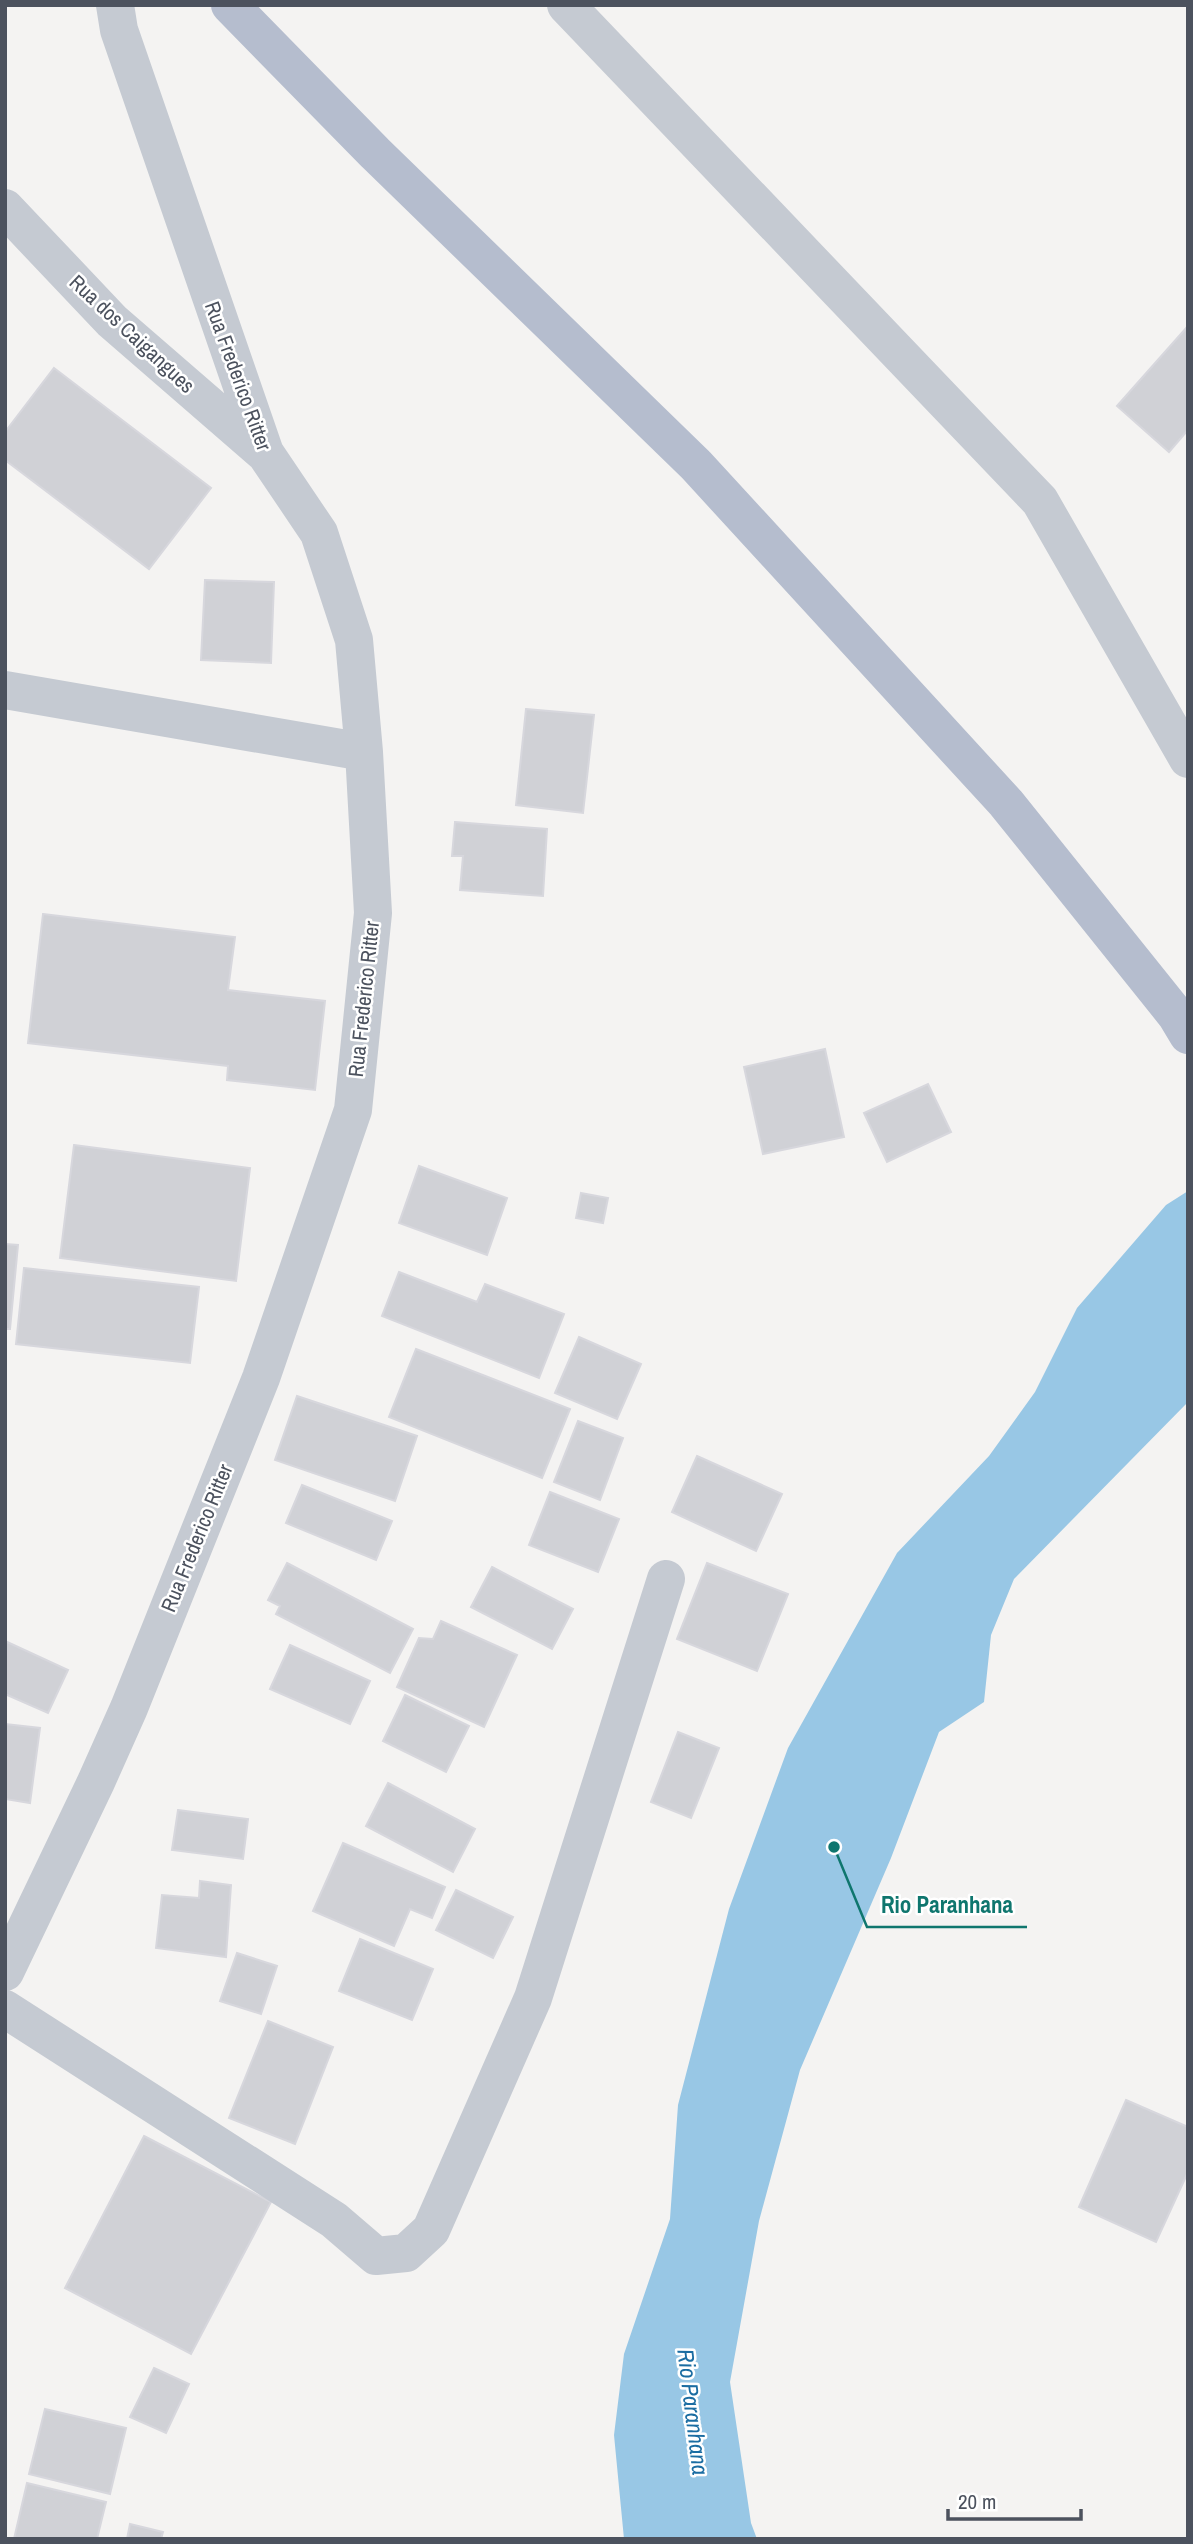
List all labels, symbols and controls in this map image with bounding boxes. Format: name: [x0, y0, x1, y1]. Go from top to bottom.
street label: Rua dos Caigangues: [63, 268, 201, 399]
street label: Rua Frederico Ritter: [198, 297, 279, 455]
street label: Rua Frederico Ritter: [341, 919, 386, 1079]
street label: Rua Frederico Ritter: [154, 1459, 239, 1616]
callout: Rio Paranhana: [867, 1883, 1027, 1927]
text: Rio Paranhana: [881, 1889, 1014, 1920]
water label: Rio Paranhana: [670, 2347, 717, 2477]
scale bar: [948, 2478, 1081, 2522]
text: 20 m: [958, 2487, 996, 2516]

